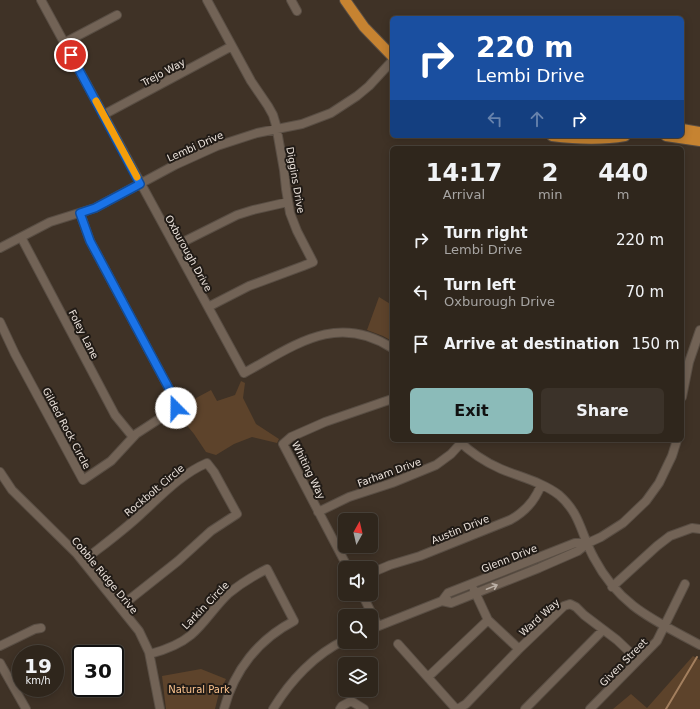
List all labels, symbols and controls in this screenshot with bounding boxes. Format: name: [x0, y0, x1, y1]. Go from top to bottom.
text: 220 m: [476, 31, 573, 64]
icon: right: [410, 32, 462, 84]
pin: [54, 38, 88, 72]
icon: arrive: [60, 44, 82, 66]
street label: Trejo Way: [139, 56, 187, 89]
text: Lembi Drive: [476, 65, 584, 86]
icon: left: [484, 108, 506, 130]
icon: ahead: [526, 108, 548, 130]
icon: right: [568, 108, 590, 130]
street label: Lembi Drive: [165, 129, 225, 164]
street label: Diggins Drive: [284, 146, 307, 214]
text: 14:17: [426, 159, 502, 187]
text: 2: [542, 159, 558, 187]
text: 440: [598, 159, 648, 187]
text: Arrival: [443, 187, 485, 202]
text: min: [538, 187, 562, 202]
text: m: [617, 187, 630, 202]
street label: Oxburough Drive: [163, 213, 214, 293]
text: Turn right: [444, 224, 528, 242]
icon: right: [410, 229, 432, 251]
text: 220 m: [616, 231, 664, 249]
text: Lembi Drive: [444, 242, 522, 257]
text: Turn left: [444, 276, 516, 294]
icon: left: [410, 281, 432, 303]
text: 70 m: [626, 283, 664, 301]
text: Oxburough Drive: [444, 294, 555, 309]
street label: Foley Lane: [66, 308, 101, 361]
icon: arrive: [410, 333, 432, 355]
text: Arrive at destination: [444, 335, 619, 353]
text: 150 m: [631, 335, 680, 353]
street label: Gilded Rock Circle: [40, 386, 93, 471]
position arrow: [155, 387, 197, 429]
button: Exit: [410, 388, 533, 434]
button: Share: [541, 388, 664, 434]
street label: Whiting Way: [290, 440, 327, 501]
street label: Farham Drive: [356, 456, 423, 489]
street label: Rockbolt Circle: [122, 462, 186, 518]
north arrow: [338, 513, 378, 553]
map controls: [338, 513, 378, 697]
street label: Austin Drive: [430, 513, 491, 546]
street label: Cobble Ridge Drive: [69, 535, 140, 616]
street label: Glenn Drive: [480, 542, 539, 575]
button: sound: [338, 561, 378, 601]
street label: Larkin Circle: [180, 579, 231, 631]
one-way arrow: [485, 583, 497, 590]
street label: Ward Way: [517, 596, 562, 638]
button: search: [338, 609, 378, 649]
street label: Given Street: [597, 636, 649, 688]
speed limit sign: 30: [72, 645, 124, 697]
text: 19: [24, 654, 52, 678]
button: layers: [338, 657, 378, 697]
text: km/h: [25, 675, 51, 686]
park label: Natural Park: [168, 684, 230, 695]

